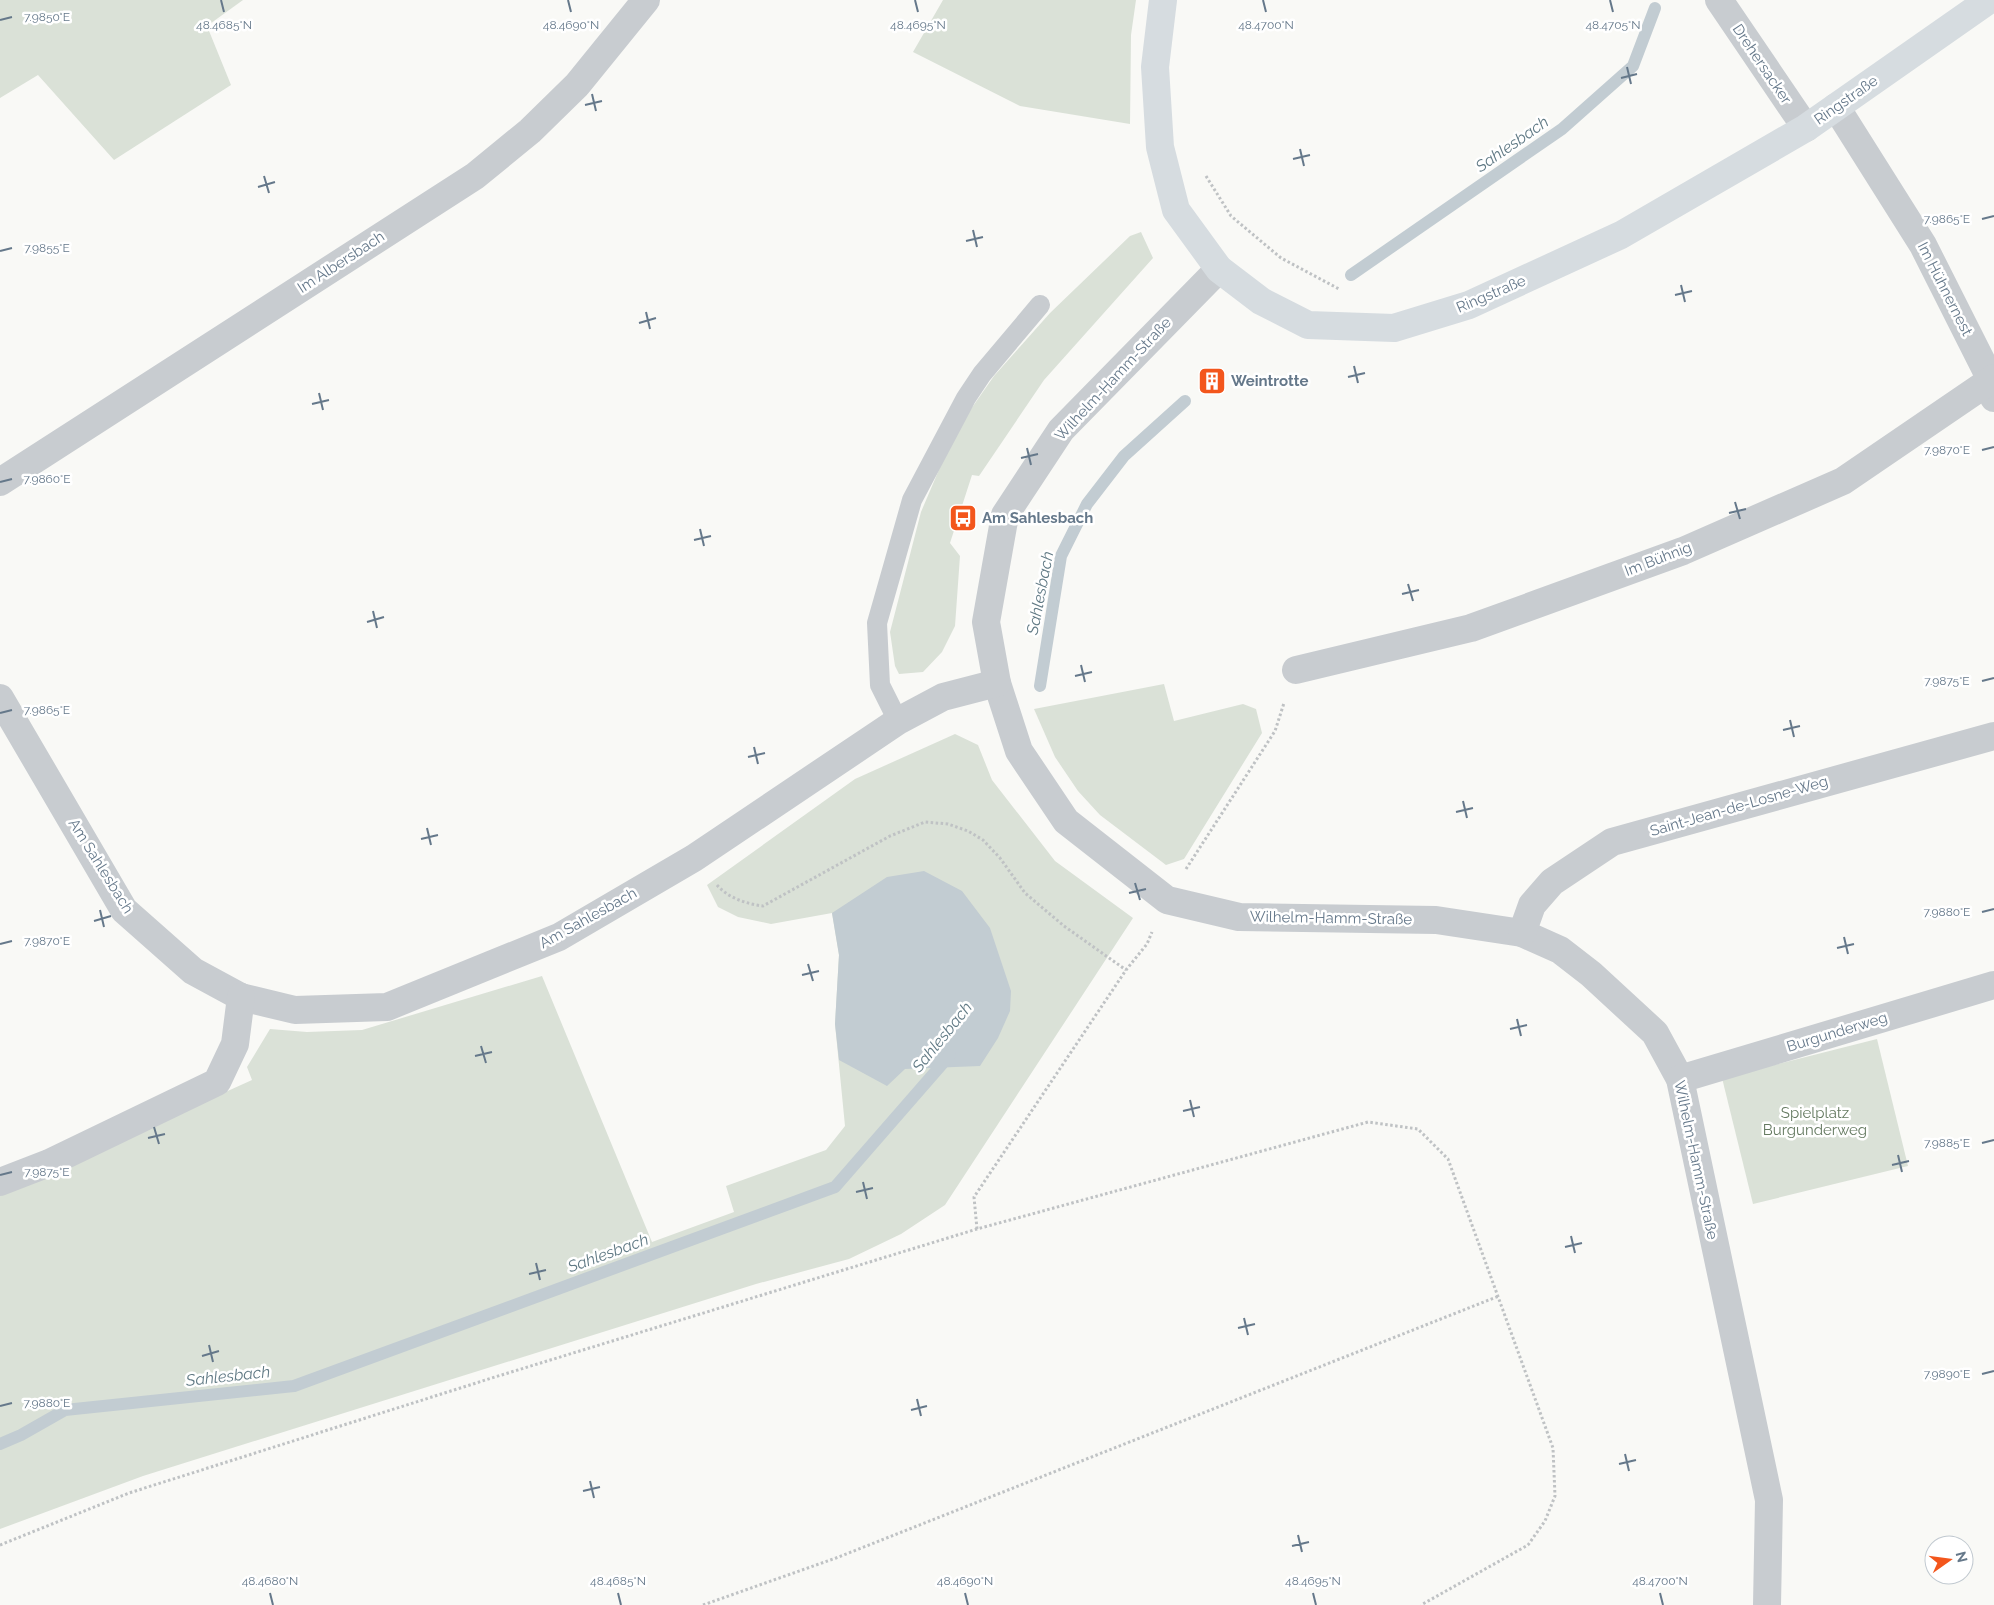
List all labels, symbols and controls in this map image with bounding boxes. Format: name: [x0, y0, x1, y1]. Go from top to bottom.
text: 7.9850°E: [24, 10, 70, 24]
text: 48.4685°N: [196, 18, 252, 32]
text: 48.4690°N: [543, 18, 599, 32]
text: 48.4695°N: [890, 18, 946, 32]
text: 48.4700°N: [1238, 18, 1294, 32]
text: 48.4705°N: [1585, 18, 1641, 32]
street label: Drehersacker: [1729, 21, 1796, 108]
street label: Ringstraße: [1811, 71, 1882, 129]
water label: Sahlesbach: [1471, 112, 1552, 177]
text: 7.9865°E: [1924, 212, 1970, 226]
street label: Im Albersbach: [294, 227, 388, 297]
street label: Im Hühnernest: [1914, 239, 1976, 339]
text: 7.9855°E: [24, 241, 70, 255]
street label: Ringstraße: [1454, 271, 1529, 317]
street label: Wilhelm-Hamm-Straße: [1051, 313, 1175, 445]
building icon: Weintrotte: [1197, 366, 1227, 396]
place label: Weintrotte: [1231, 372, 1308, 390]
text: 7.9870°E: [1924, 443, 1970, 457]
text: 7.9860°E: [24, 472, 70, 486]
bus stop icon: Am Sahlesbach: [948, 503, 978, 533]
place label: Am Sahlesbach: [982, 509, 1093, 527]
street label: Im Bühnig: [1622, 538, 1694, 580]
water label: Sahlesbach: [1022, 550, 1057, 637]
text: 7.9875°E: [1924, 674, 1970, 688]
text: 7.9865°E: [24, 703, 70, 717]
street label: Saint-Jean-de-Losne-Weg: [1648, 772, 1830, 840]
street label: Am Sahlesbach: [65, 815, 137, 917]
street label: Am Sahlesbach: [536, 884, 640, 952]
text: 7.9880°E: [1924, 905, 1970, 919]
street label: Wilhelm-Hamm-Straße: [1250, 908, 1413, 928]
text: 7.9870°E: [24, 934, 70, 948]
water label: Sahlesbach: [907, 998, 976, 1077]
street label: Burgunderweg: [1785, 1008, 1889, 1056]
street label: Wilhelm-Hamm-Straße: [1670, 1079, 1722, 1241]
park label: Spielplatz Burgunderweg: [1763, 1104, 1867, 1139]
text: 7.9885°E: [1924, 1136, 1970, 1150]
text: 7.9875°E: [24, 1165, 70, 1179]
water label: Sahlesbach: [564, 1230, 651, 1277]
water label: Sahlesbach: [184, 1362, 271, 1390]
text: 7.9890°E: [1924, 1367, 1970, 1381]
text: 7.9880°E: [24, 1396, 70, 1410]
north arrow: [1924, 1535, 1974, 1585]
text: N: [1953, 1550, 1971, 1564]
text: 48.4680°N: [242, 1574, 298, 1588]
text: 48.4685°N: [590, 1574, 646, 1588]
text: 48.4690°N: [937, 1574, 993, 1588]
text: 48.4695°N: [1285, 1574, 1341, 1588]
text: 48.4700°N: [1632, 1574, 1688, 1588]

